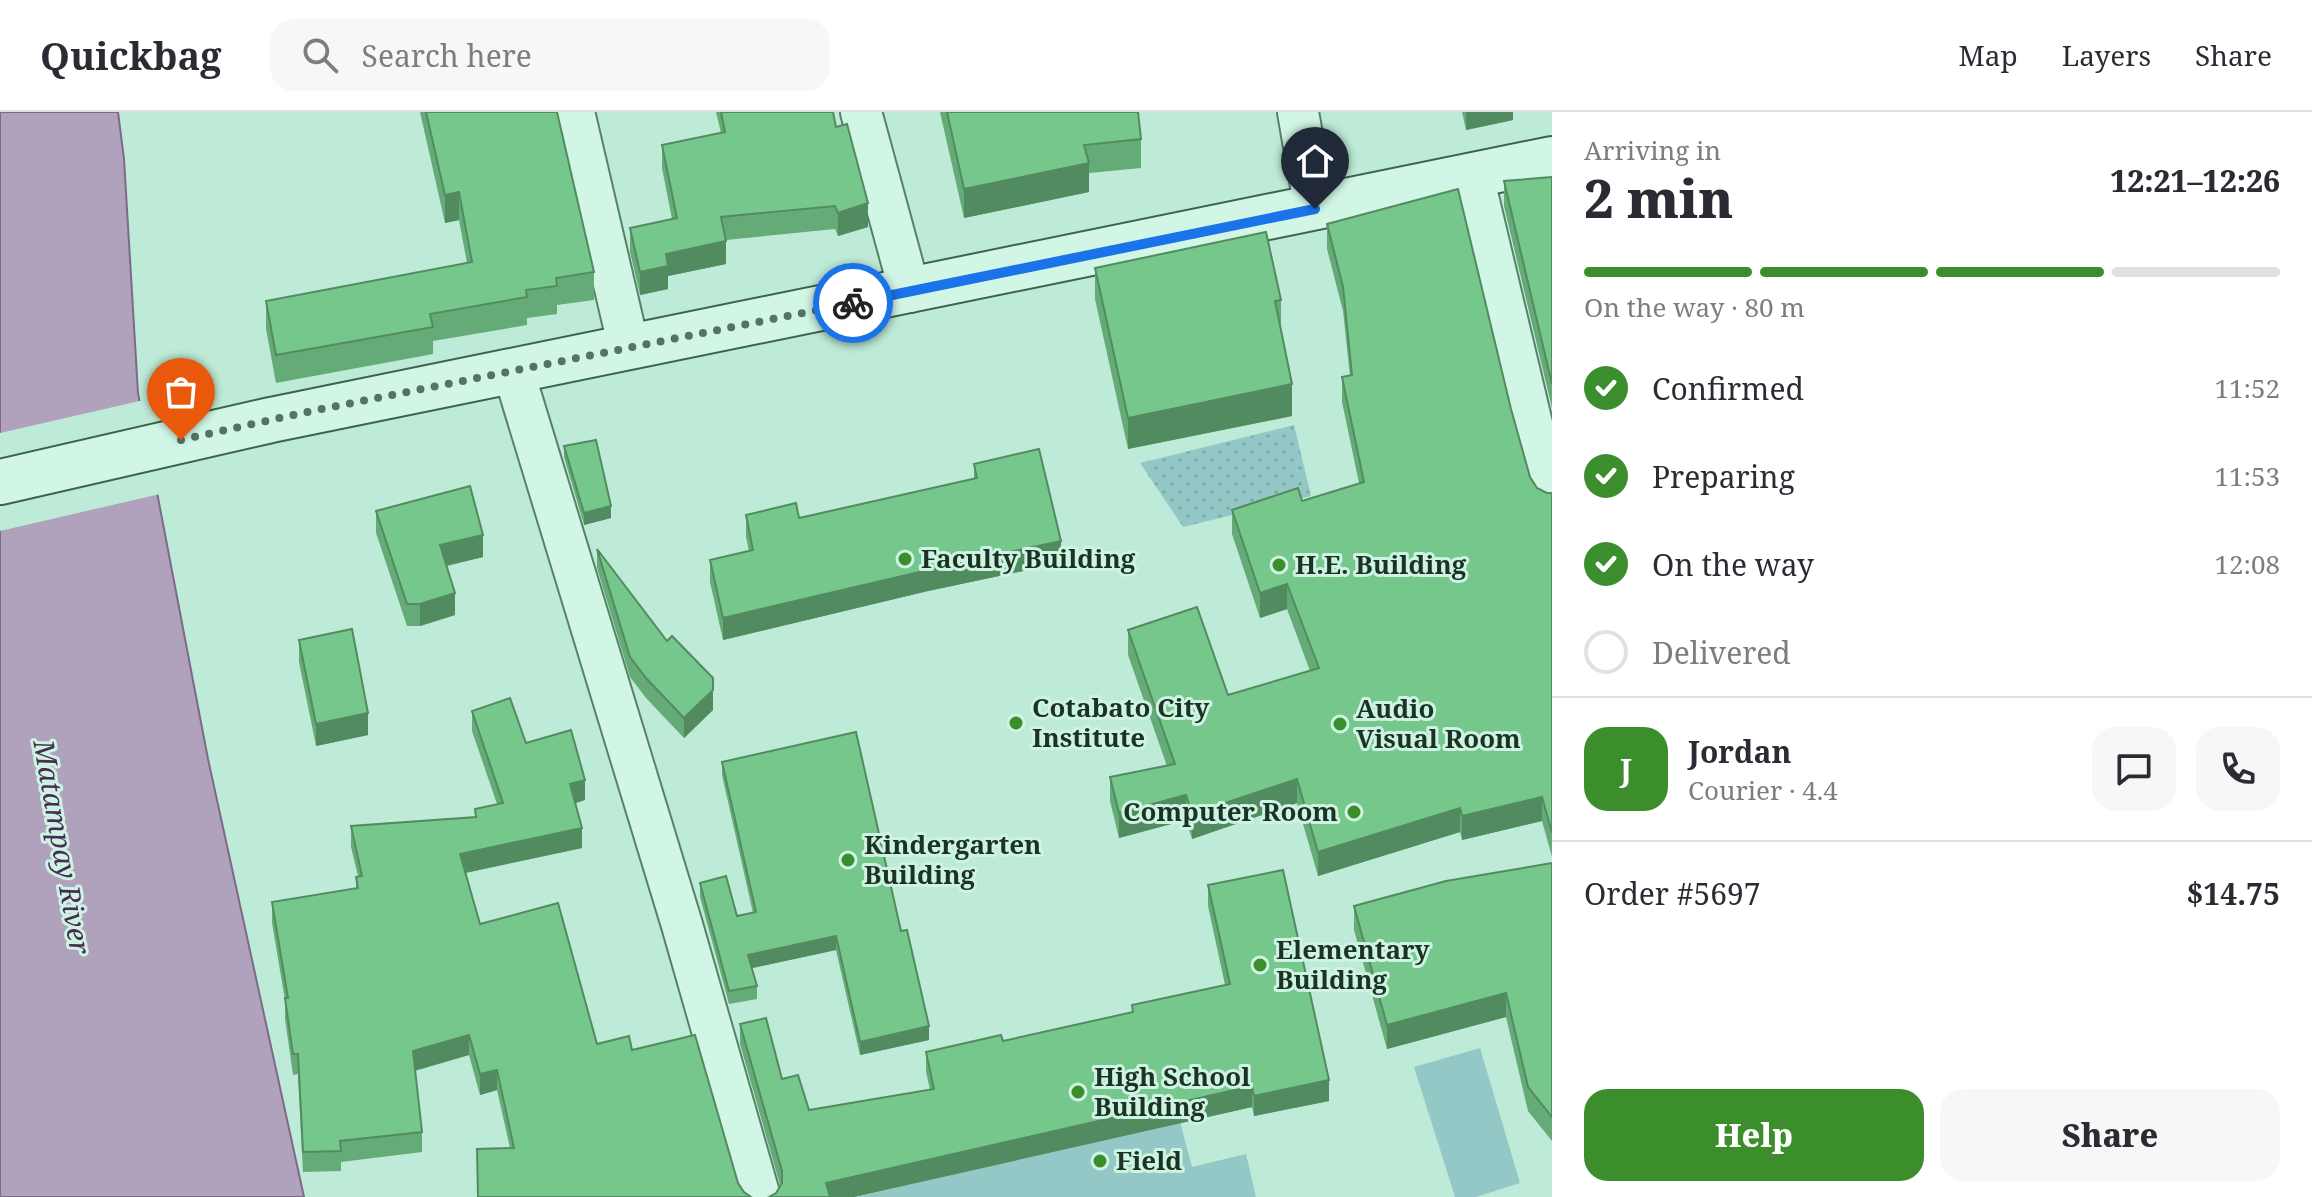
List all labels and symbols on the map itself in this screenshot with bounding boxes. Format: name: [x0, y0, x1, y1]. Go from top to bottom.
pin: [1281, 127, 1349, 209]
courier: [813, 263, 893, 343]
pin: [147, 358, 215, 440]
place label: Faculty Building: [921, 540, 1136, 576]
place label: H.E. Building: [1295, 546, 1467, 582]
marker: Faculty Building: [896, 550, 914, 568]
marker: H.E. Building: [1270, 556, 1288, 574]
place label: Cotabato City Institute: [1032, 689, 1210, 755]
place label: Audio Visual Room: [1356, 690, 1521, 756]
marker: Cotabato City Institute: [1007, 714, 1025, 732]
marker: Audio Visual Room: [1331, 715, 1349, 733]
water label: Matampay River: [25, 736, 101, 958]
place label: Computer Room: [1123, 793, 1338, 829]
marker: Computer Room: [1345, 803, 1363, 821]
place label: Kindergarten Building: [864, 826, 1041, 892]
marker: Kindergarten Building: [839, 851, 857, 869]
place label: Elementary Building: [1276, 931, 1431, 997]
marker: Elementary Building: [1251, 956, 1269, 974]
place label: High School Building: [1094, 1058, 1250, 1124]
marker: High School Building: [1069, 1083, 1087, 1101]
place label: Field: [1116, 1142, 1182, 1178]
marker: Field: [1091, 1152, 1109, 1170]

